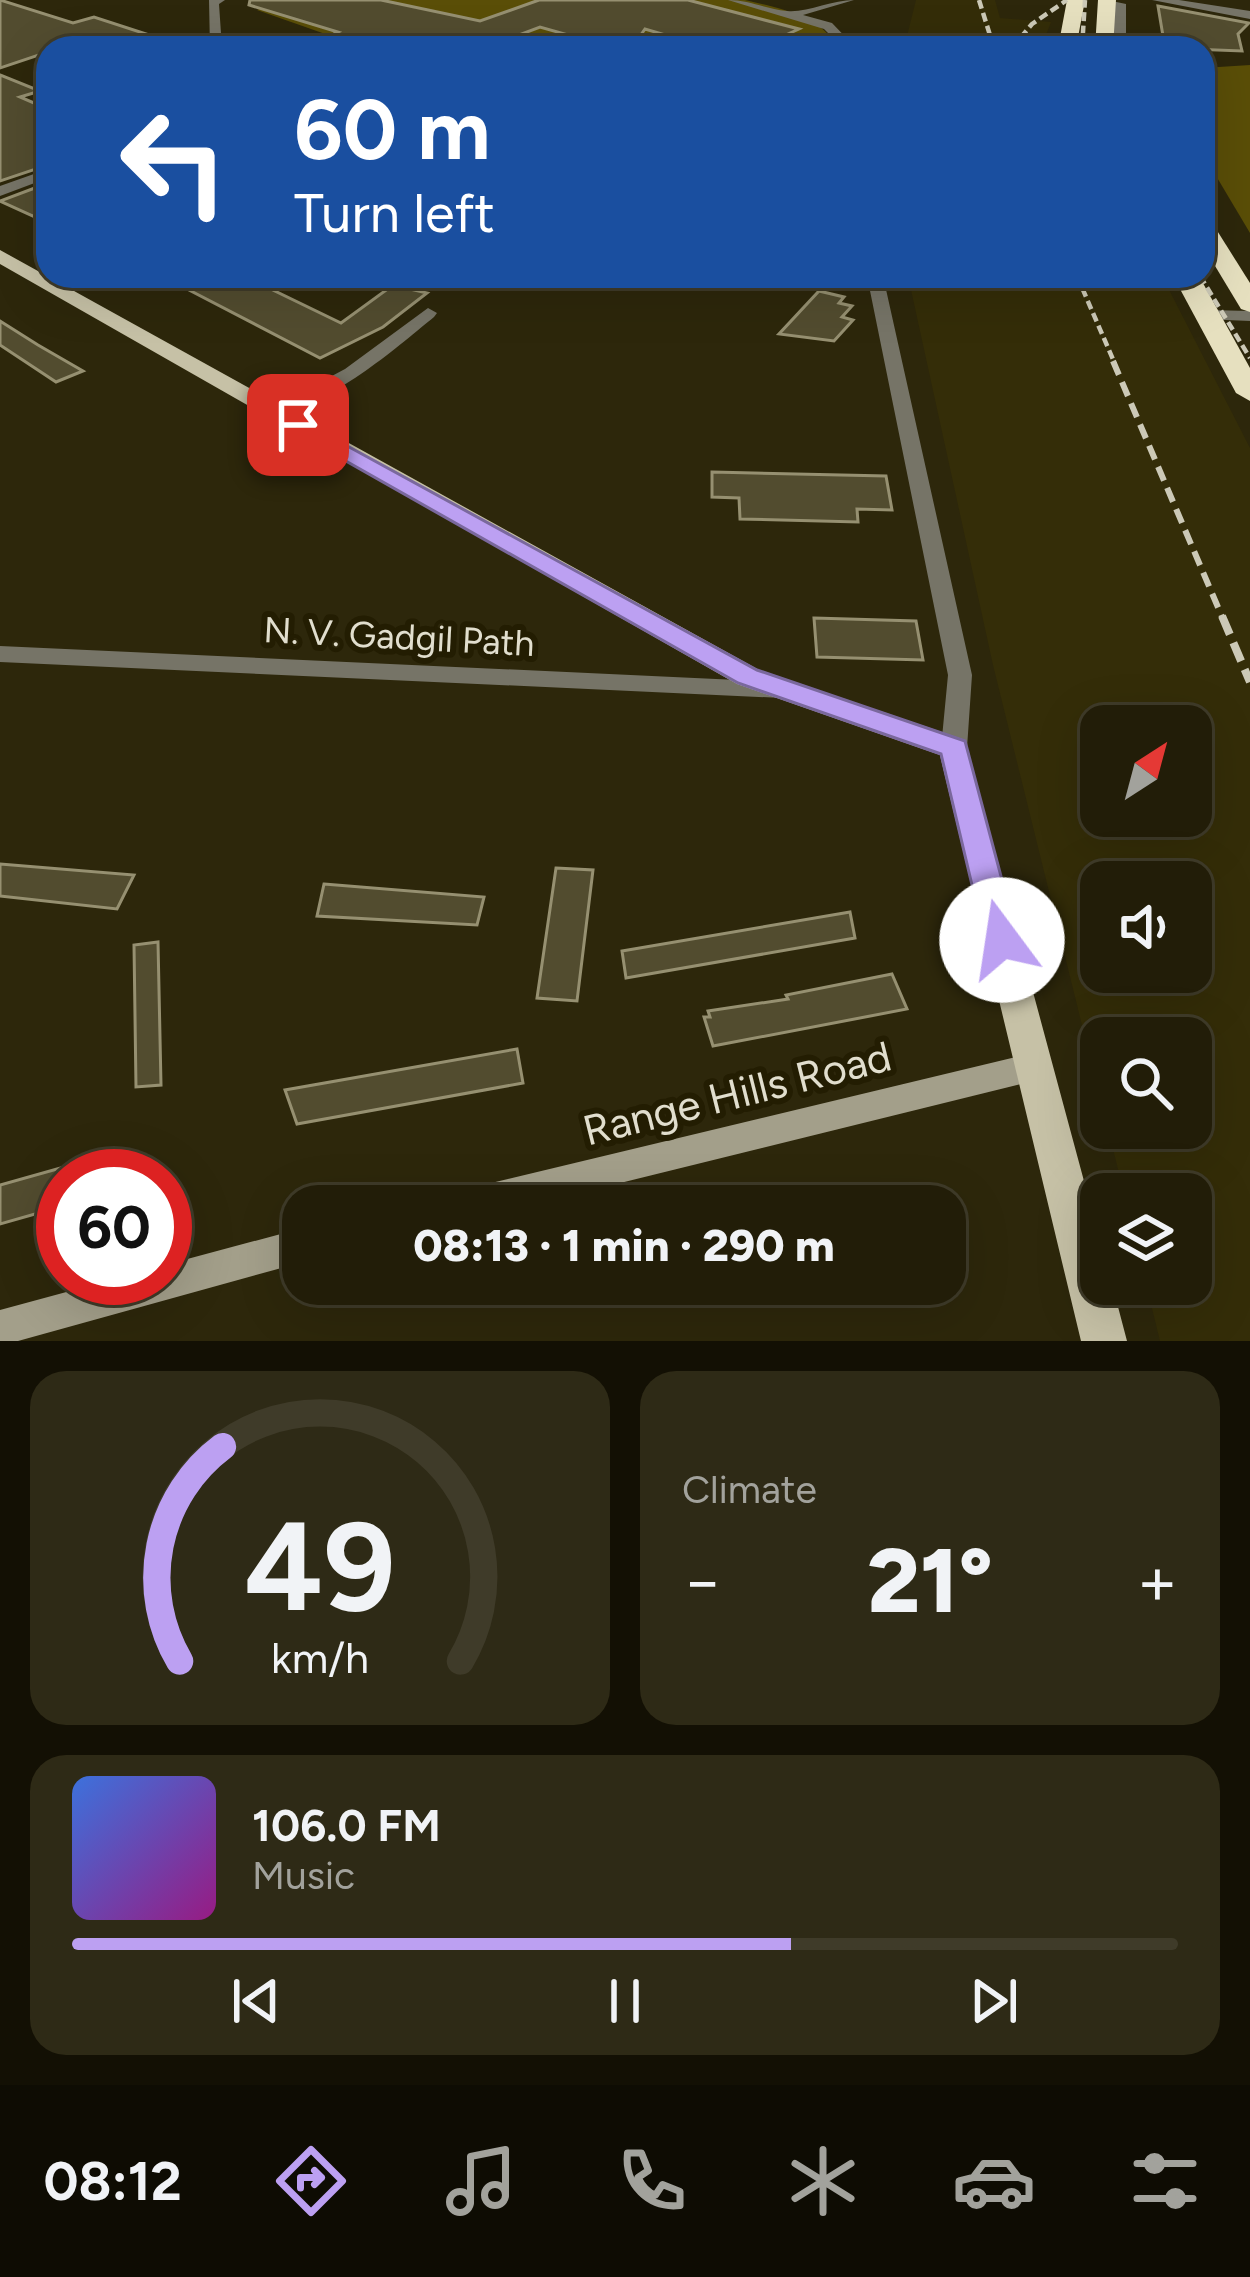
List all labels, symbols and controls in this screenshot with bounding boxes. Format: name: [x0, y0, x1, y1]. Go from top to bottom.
text: 60 m: [294, 79, 490, 180]
icon: left: [96, 84, 252, 240]
text: Turn left: [294, 181, 495, 246]
pin: [247, 374, 349, 476]
icon: arrive: [265, 392, 331, 458]
street label: N. V. Gadgil Path: [262, 608, 536, 665]
north arrow: [1080, 705, 1212, 837]
map controls: [1080, 705, 1212, 1305]
button: sound: [1080, 861, 1212, 993]
position arrow: [939, 877, 1065, 1003]
button: search: [1080, 1017, 1212, 1149]
street label: Range Hills Road: [578, 1031, 896, 1156]
speed limit sign: 60: [36, 1149, 192, 1305]
button: layers: [1080, 1173, 1212, 1305]
text: 08:13 · 1 min · 290 m: [413, 1218, 835, 1272]
text: Climate: [682, 1466, 817, 1513]
text: 49: [244, 1491, 396, 1641]
text: 21°: [867, 1526, 993, 1635]
text: −: [682, 1541, 723, 1621]
text: +: [1137, 1541, 1178, 1621]
text: km/h: [271, 1632, 369, 1684]
text: 106.0 FM: [252, 1798, 441, 1852]
text: Music: [252, 1852, 355, 1899]
icon: previous: [223, 1968, 289, 2034]
icon: pause: [592, 1968, 658, 2034]
icon: next: [961, 1968, 1027, 2034]
icon: directions: [269, 2139, 353, 2223]
icon: music: [439, 2139, 523, 2223]
icon: phone: [610, 2139, 694, 2223]
icon: climate: [781, 2139, 865, 2223]
icon: car: [952, 2139, 1036, 2223]
icon: filters: [1123, 2139, 1207, 2223]
text: 08:12: [43, 2149, 182, 2214]

